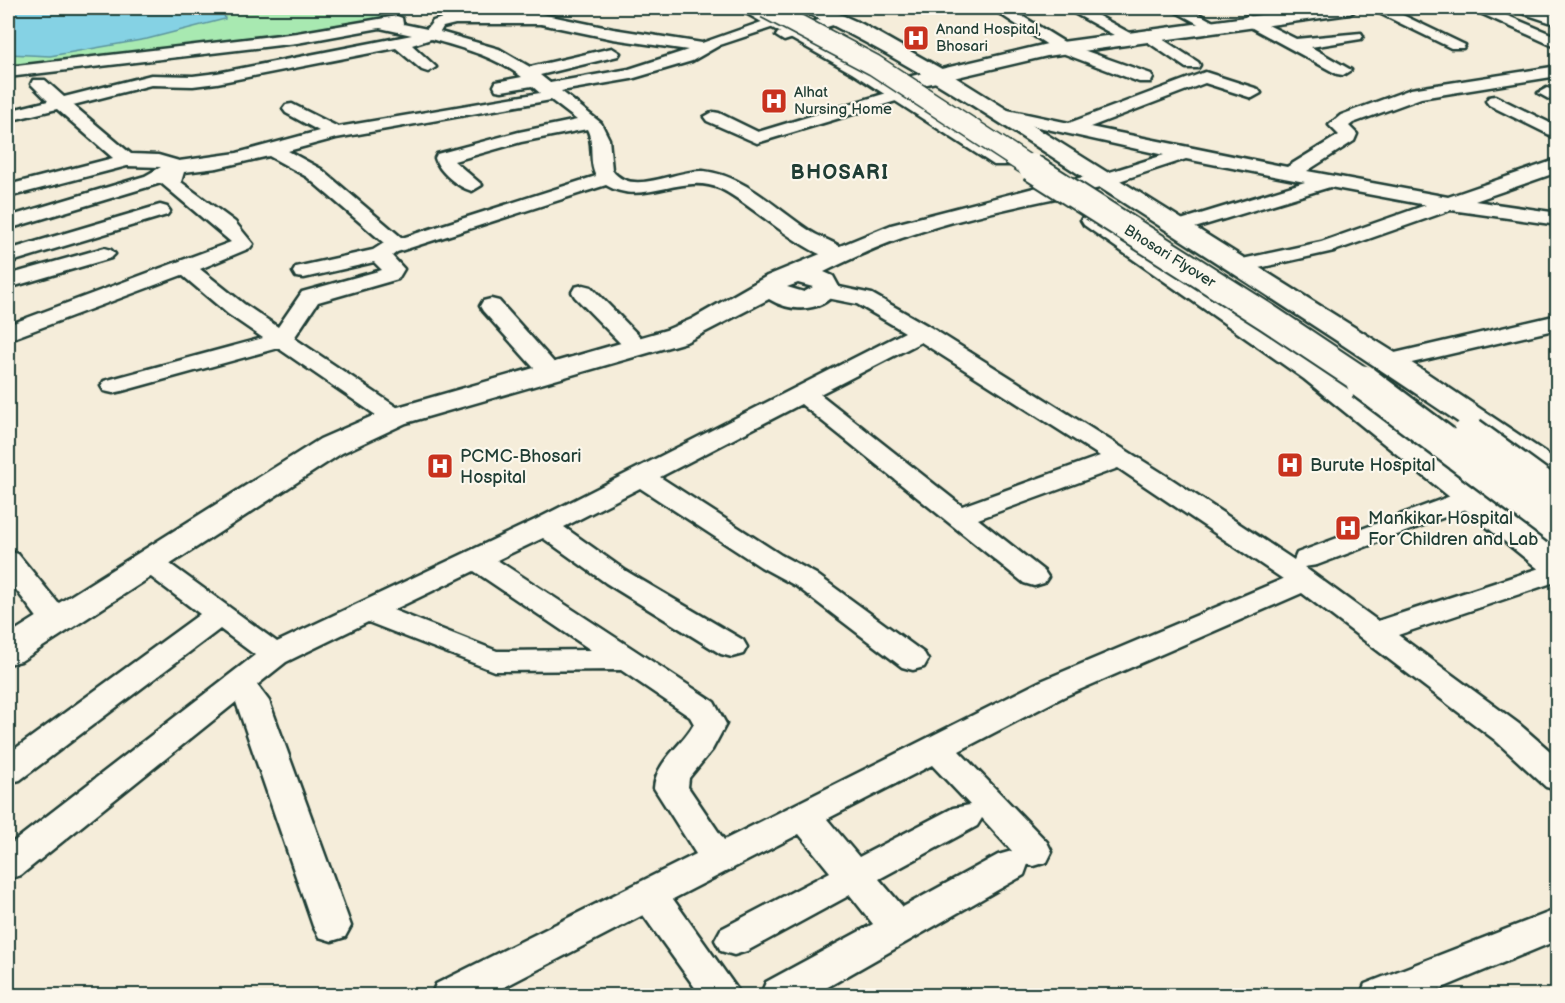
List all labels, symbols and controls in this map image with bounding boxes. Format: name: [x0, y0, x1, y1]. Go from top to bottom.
place label: Anand Hospital, Bhosari: [936, 20, 1041, 56]
hospital icon: Anand Hospital, Bhosari: [901, 23, 931, 53]
place label: Alhat Nursing Home: [794, 83, 892, 119]
hospital icon: Alhat Nursing Home: [759, 86, 789, 116]
district label: BHOSARI: [791, 161, 889, 185]
street label: Bhosari Flyover: [1120, 221, 1220, 292]
place label: PCMC-Bhosari Hospital: [460, 446, 581, 488]
hospital icon: Burute Hospital: [1275, 450, 1305, 480]
hospital icon: PCMC-Bhosari Hospital: [425, 451, 455, 481]
place label: Burute Hospital: [1310, 455, 1436, 476]
place label: Mankikar Hospital For Children and Lab: [1368, 508, 1538, 550]
hospital icon: Mankikar Hospital For Children and Lab: [1333, 513, 1363, 543]

